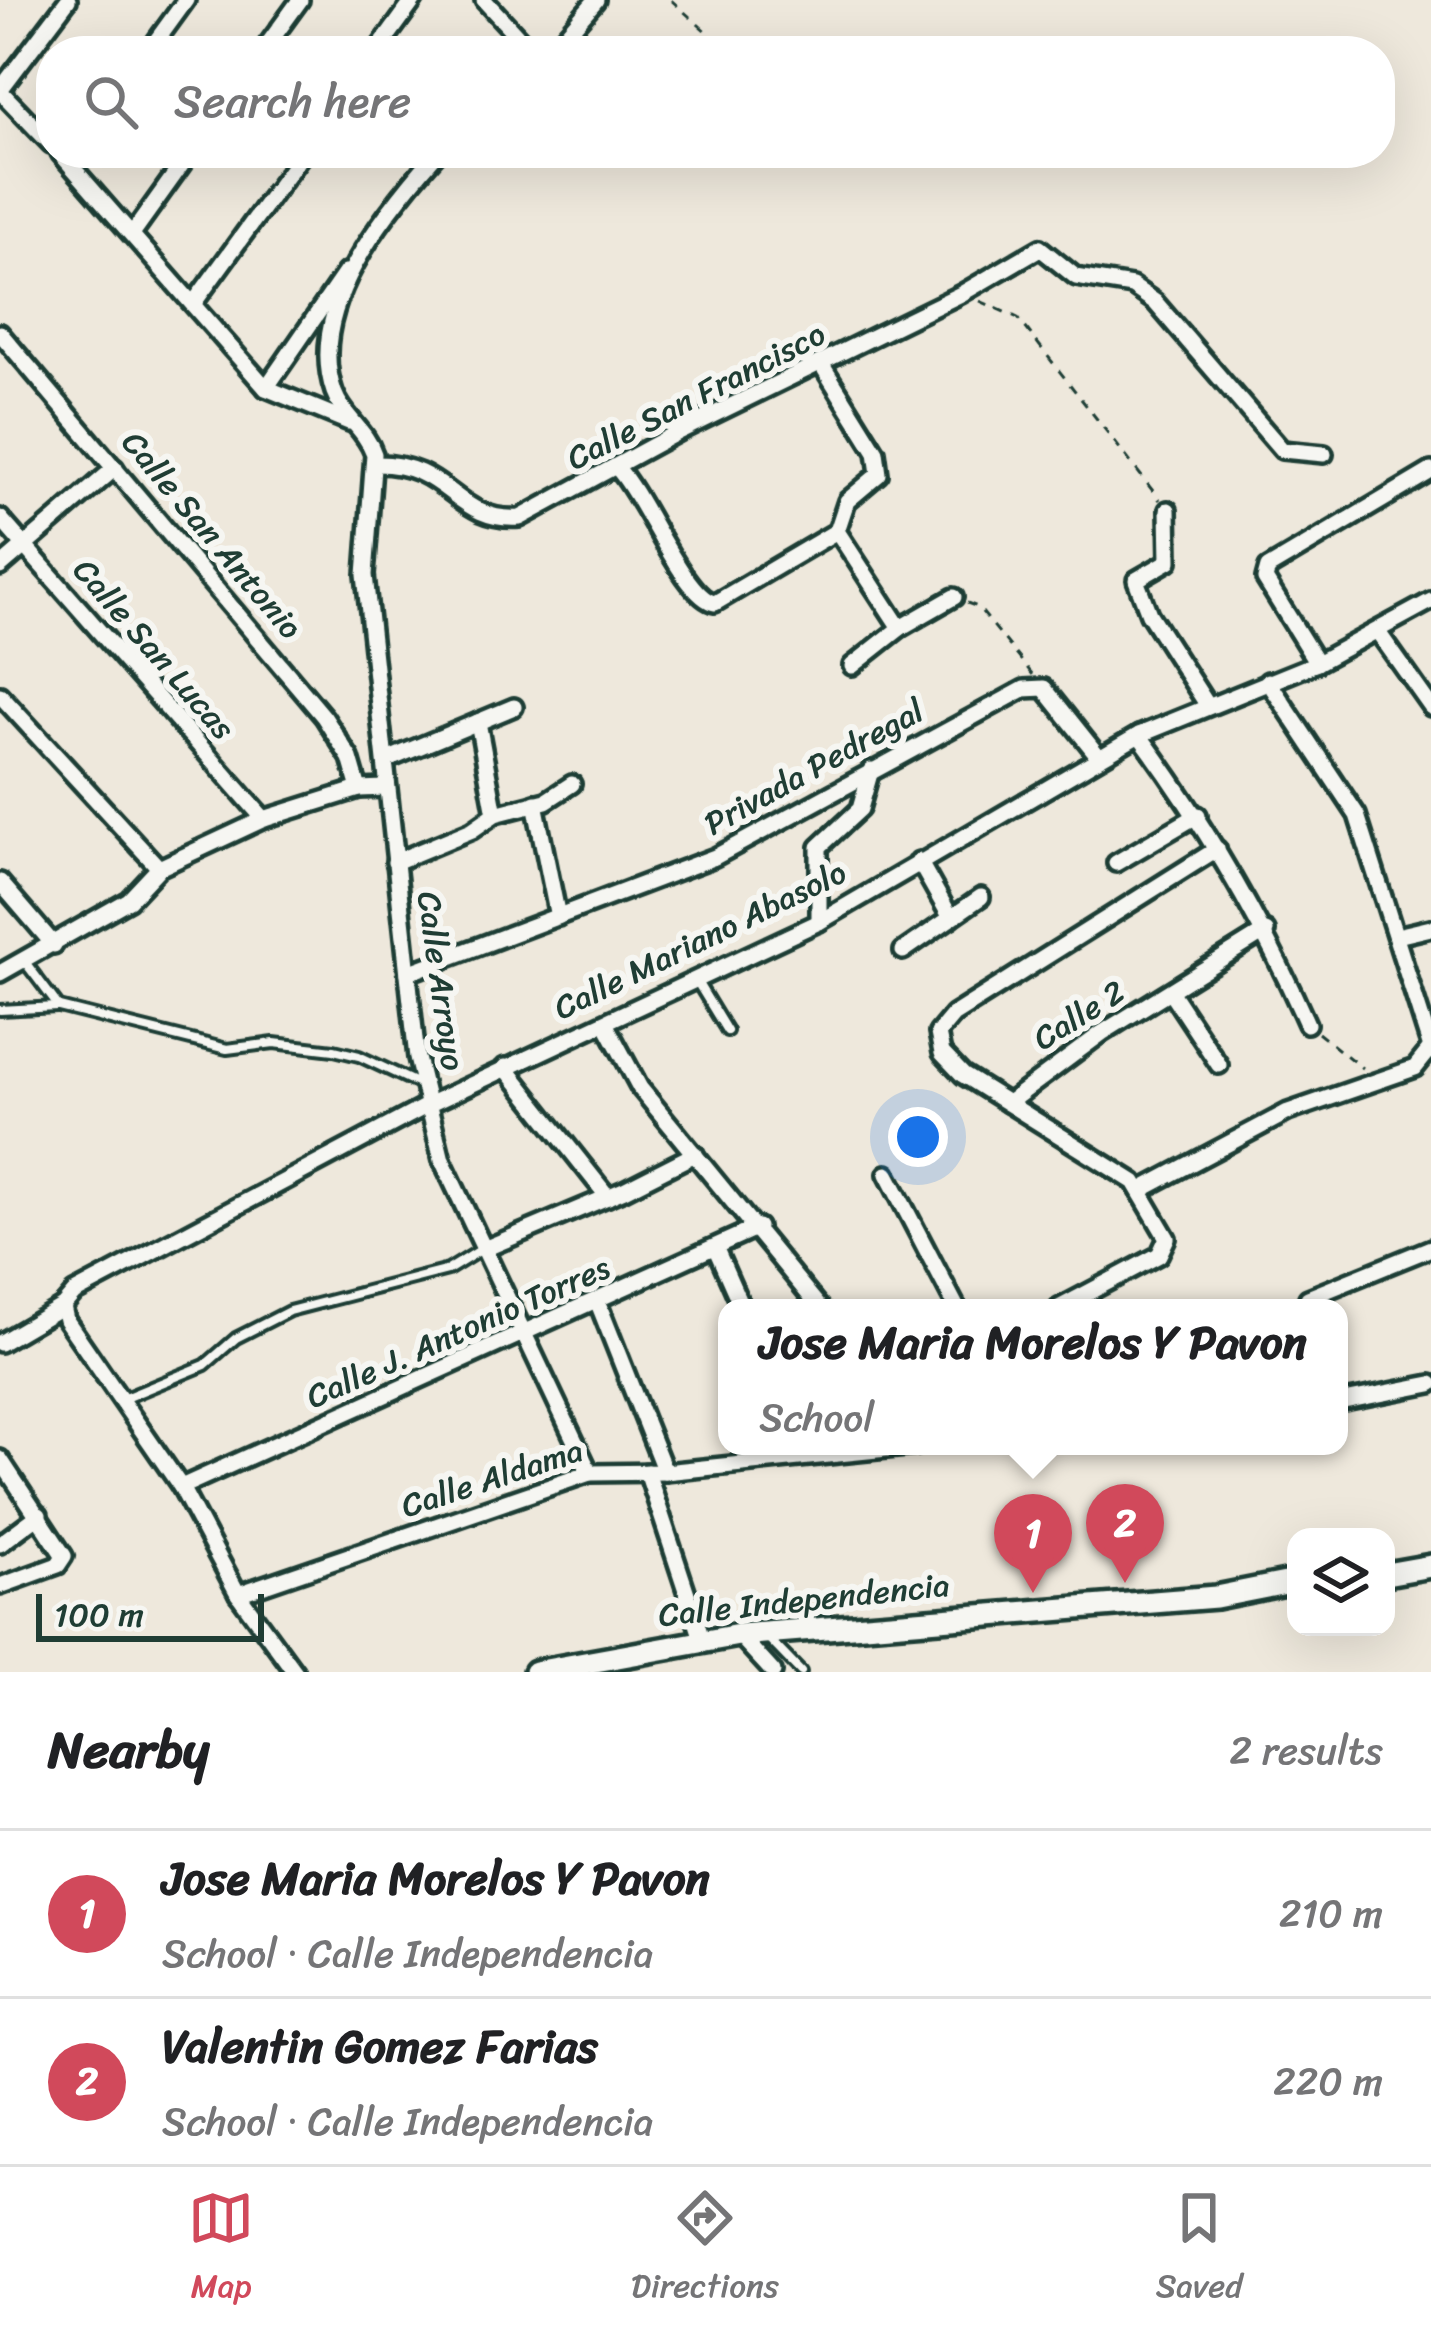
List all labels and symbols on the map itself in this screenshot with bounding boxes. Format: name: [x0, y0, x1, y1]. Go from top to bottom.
street label: Calle San Francisco: [556, 306, 836, 486]
street label: Calle San Antonio: [106, 417, 318, 653]
street label: Calle San Lucas: [58, 545, 251, 754]
street label: Privada Pedregal: [693, 682, 936, 852]
street label: Calle Mariano Abasolo: [543, 844, 857, 1036]
street label: Calle Arroyo: [400, 888, 482, 1074]
street label: Calle 2: [1021, 964, 1137, 1066]
your location: [888, 1107, 948, 1167]
street label: Calle J. Antonio Torres: [296, 1239, 620, 1425]
street label: Calle Aldama: [393, 1421, 591, 1535]
pin: 2: [1086, 1484, 1164, 1583]
pin: 1: [994, 1494, 1072, 1593]
street label: Calle Independencia: [656, 1556, 952, 1644]
scale bar: [36, 1588, 264, 1641]

